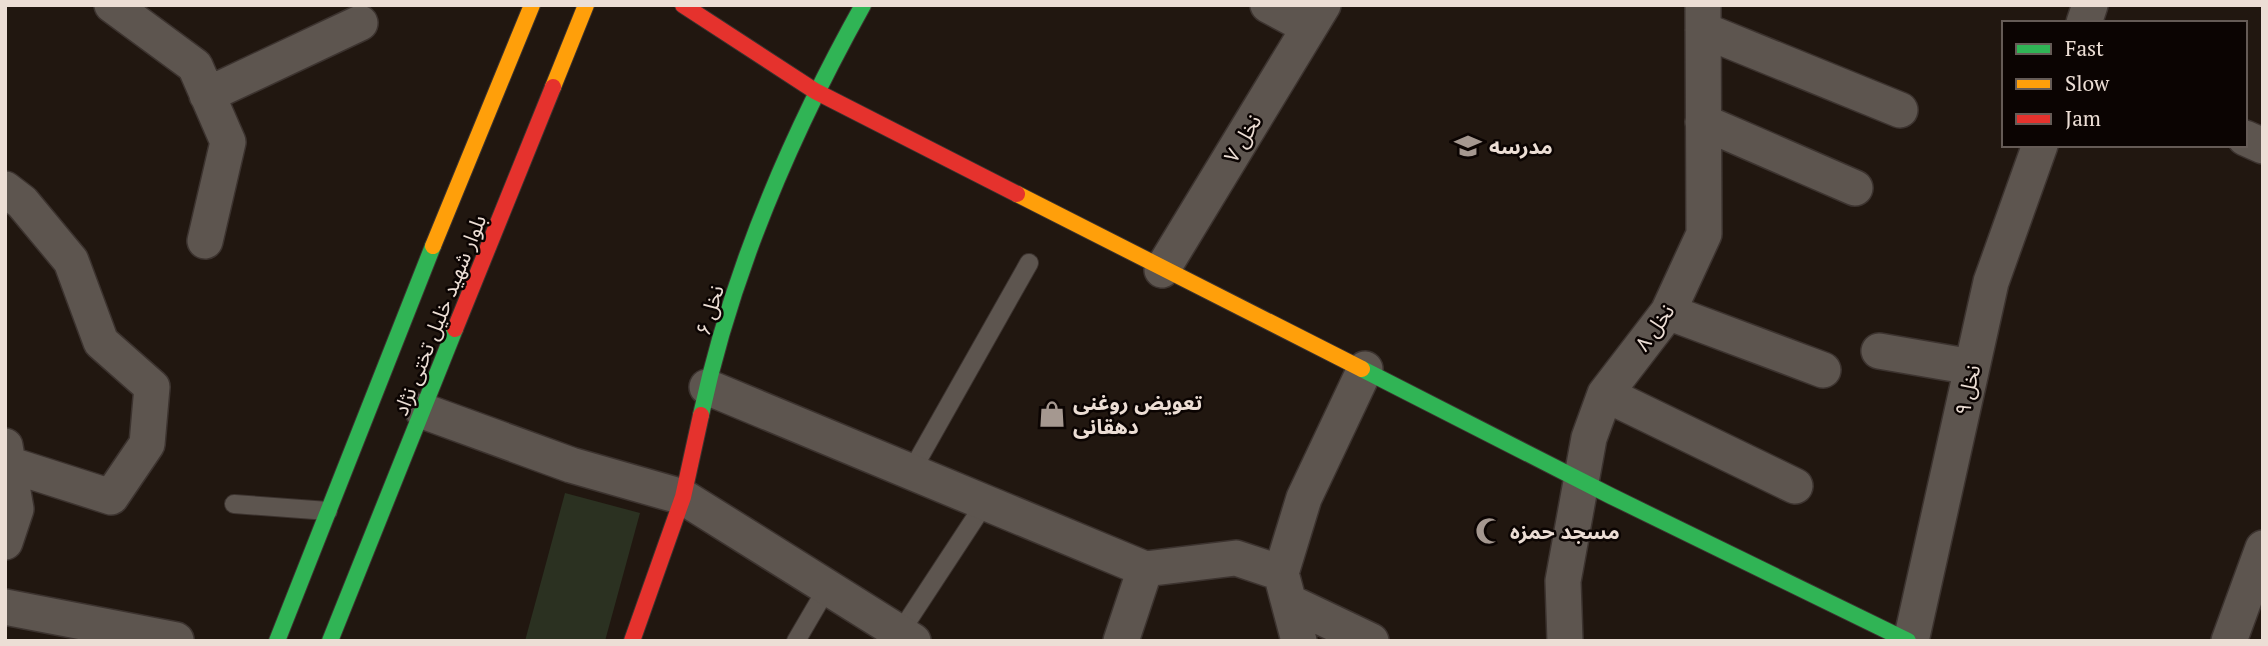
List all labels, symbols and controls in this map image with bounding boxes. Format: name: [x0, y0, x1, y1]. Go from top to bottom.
legend: [2002, 21, 2247, 147]
text: Fast: [2065, 34, 2104, 62]
text: Slow: [2065, 69, 2110, 97]
text: Jam: [2065, 104, 2101, 132]
street label: نخل ۷: [1217, 109, 1267, 167]
school or university icon: مدرسه: [1453, 131, 1483, 161]
place label: مدرسه: [1489, 132, 1553, 160]
street label: بلوار شهید خلیل تختی نژاد: [386, 210, 492, 420]
street label: نخل ۶: [688, 281, 730, 339]
street label: نخل ۸: [1628, 298, 1680, 356]
street label: نخل ۹: [1948, 362, 1986, 418]
place label: تعویض روغنی دهقانی: [1073, 388, 1203, 440]
shop icon: تعویض روغنی دهقانی: [1037, 399, 1067, 429]
mosque icon: مسجد حمزه: [1474, 516, 1504, 546]
place label: مسجد حمزه: [1510, 517, 1620, 545]

